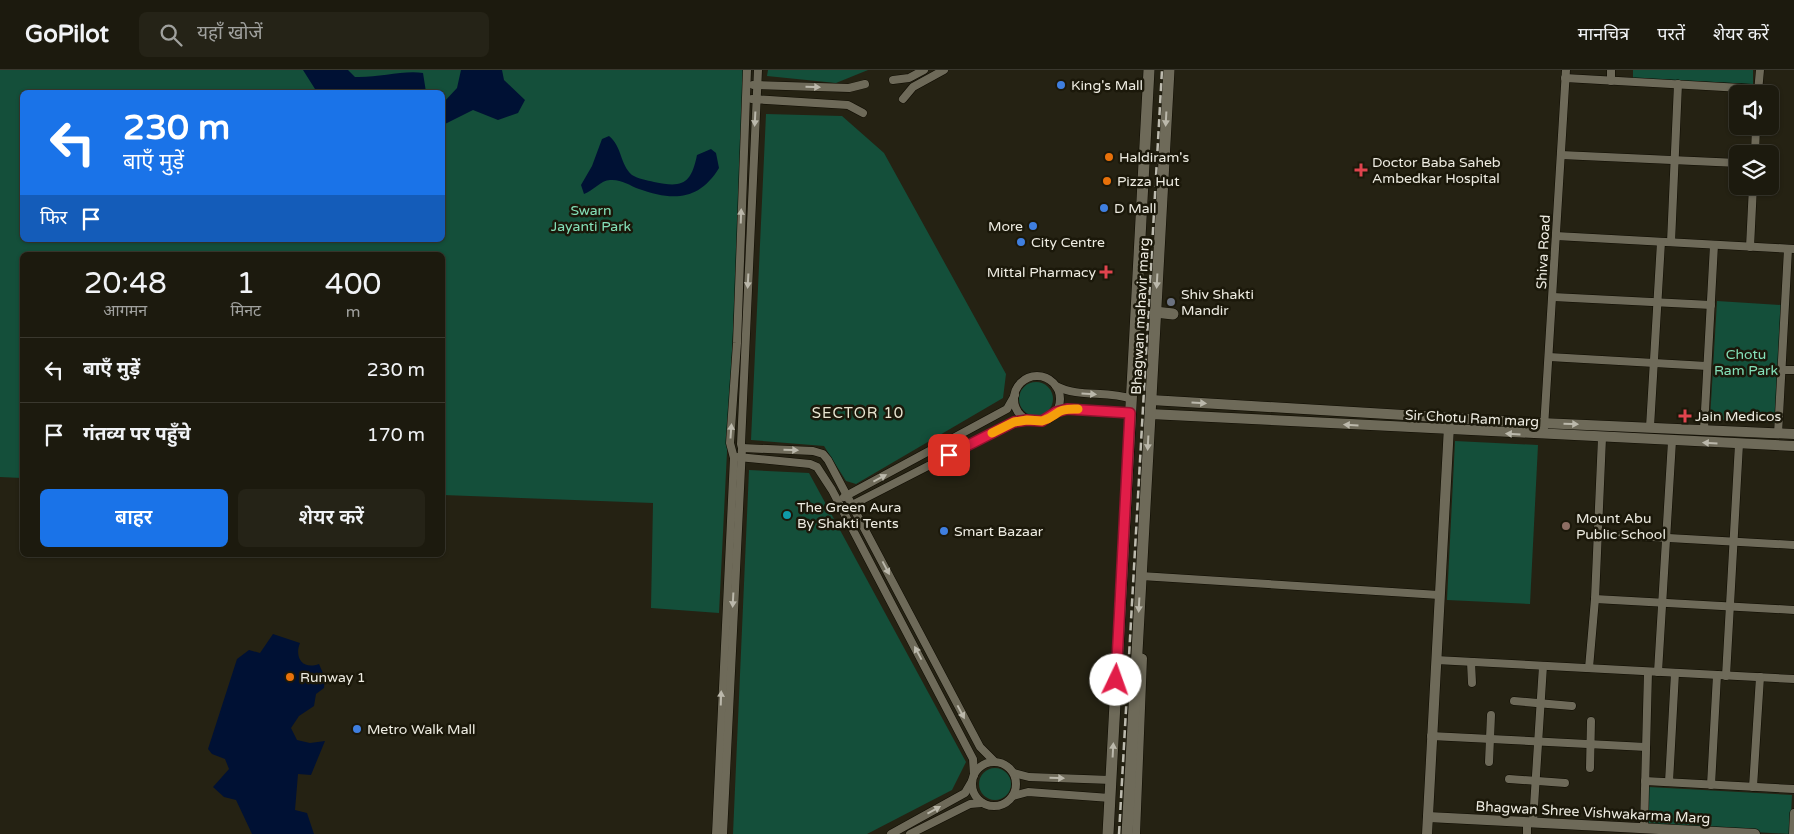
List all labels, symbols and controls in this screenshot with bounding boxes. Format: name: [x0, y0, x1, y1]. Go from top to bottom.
search box: [139, 12, 489, 57]
text: GoPilot: [25, 20, 109, 49]
icon: search: [157, 21, 185, 49]
text: यहाँ खोजें: [197, 22, 263, 44]
text: मानचित्र: [1578, 23, 1629, 45]
text: परतें: [1657, 23, 1685, 45]
text: शेयर करें: [1713, 23, 1769, 45]
place label: King's Mall: [1071, 77, 1143, 94]
marker: King's Mall: [1055, 79, 1067, 91]
one-way arrow: [805, 83, 821, 91]
map controls: [1729, 85, 1779, 195]
button: sound: [1729, 85, 1779, 135]
text: 230 m: [123, 107, 230, 149]
icon: left: [40, 110, 105, 175]
one-way arrow: [751, 111, 759, 127]
one-way arrow: [1162, 111, 1170, 127]
button: layers: [1729, 145, 1779, 195]
text: बाएँ मुड़ें: [123, 149, 184, 175]
place label: Haldiram's: [1119, 149, 1189, 166]
marker: Haldiram's: [1103, 151, 1115, 163]
place label: Doctor Baba Saheb Ambedkar Hospital: [1372, 154, 1501, 187]
marker: Doctor Baba Saheb Ambedkar Hospital: [1354, 163, 1368, 177]
place label: Pizza Hut: [1117, 173, 1180, 190]
marker: Pizza Hut: [1101, 175, 1113, 187]
place label: D Mall: [1114, 200, 1157, 217]
park label: Swarn Jayanti Park: [551, 202, 632, 235]
marker: D Mall: [1098, 202, 1110, 214]
icon: arrive: [77, 205, 105, 233]
text: फिर: [40, 207, 67, 229]
one-way arrow: [738, 208, 746, 224]
street label: Shiva Road: [1533, 214, 1554, 290]
place label: More: [988, 218, 1023, 235]
marker: More: [1027, 220, 1039, 232]
place label: City Centre: [1031, 234, 1105, 251]
marker: City Centre: [1015, 236, 1027, 248]
street label: Bhagwan mahavir marg: [1128, 237, 1153, 395]
place label: Mittal Pharmacy: [987, 264, 1096, 281]
text: 20:48: [84, 265, 167, 302]
text: 1: [236, 265, 255, 302]
text: 400: [325, 266, 381, 303]
marker: Mittal Pharmacy: [1100, 266, 1112, 278]
one-way arrow: [744, 273, 752, 289]
one-way arrow: [1152, 273, 1160, 289]
place label: Shiv Shakti Mandir: [1181, 286, 1254, 319]
marker: Shiv Shakti Mandir: [1165, 296, 1177, 308]
text: आगमन: [103, 301, 147, 321]
text: मिनट: [230, 301, 261, 321]
text: m: [346, 302, 360, 322]
park label: Chotu Ram Park: [1714, 346, 1778, 379]
icon: left: [40, 356, 68, 384]
text: बाएँ मुड़ें: [83, 358, 140, 380]
text: 230 m: [367, 359, 425, 381]
one-way arrow: [1082, 390, 1098, 398]
one-way arrow: [1192, 400, 1208, 408]
district label: SECTOR 10: [812, 404, 904, 422]
street label: Sir Chotu Ram marg: [1404, 406, 1539, 431]
place label: Jain Medicos: [1695, 408, 1782, 425]
marker: Jain Medicos: [1679, 410, 1691, 422]
one-way arrow: [1343, 420, 1359, 428]
icon: arrive: [40, 421, 68, 449]
one-way arrow: [1563, 421, 1579, 429]
text: गंतव्य पर पहुँचे: [83, 423, 191, 445]
one-way arrow: [728, 423, 736, 439]
text: 170 m: [367, 424, 425, 446]
one-way arrow: [1505, 429, 1521, 437]
pin: [928, 434, 970, 476]
one-way arrow: [1143, 435, 1151, 451]
one-way arrow: [1702, 438, 1718, 446]
icon: arrive: [935, 441, 963, 469]
one-way arrow: [783, 447, 799, 455]
one-way arrow: [874, 473, 887, 482]
button: बाहर: [40, 489, 228, 547]
button: शेयर करें: [238, 489, 425, 547]
place label: The Green Aura By Shakti Tents: [797, 499, 901, 532]
marker: The Green Aura By Shakti Tents: [781, 509, 793, 521]
place label: Mount Abu Public School: [1576, 510, 1666, 543]
marker: Mount Abu Public School: [1560, 520, 1572, 532]
place label: Smart Bazaar: [954, 523, 1044, 540]
marker: Smart Bazaar: [938, 525, 950, 537]
one-way arrow: [881, 561, 890, 575]
one-way arrow: [729, 592, 737, 608]
one-way arrow: [1135, 598, 1143, 614]
one-way arrow: [914, 645, 922, 660]
position arrow: [1089, 653, 1141, 705]
place label: Runway 1: [300, 669, 366, 686]
marker: Runway 1: [284, 671, 296, 683]
one-way arrow: [718, 690, 726, 706]
one-way arrow: [957, 705, 965, 719]
place label: Metro Walk Mall: [367, 721, 476, 738]
marker: Metro Walk Mall: [351, 723, 363, 735]
one-way arrow: [1109, 742, 1117, 758]
one-way arrow: [1049, 774, 1065, 782]
street label: Bhagwan Shree Vishwakarma Marg: [1475, 798, 1711, 827]
one-way arrow: [927, 806, 940, 815]

